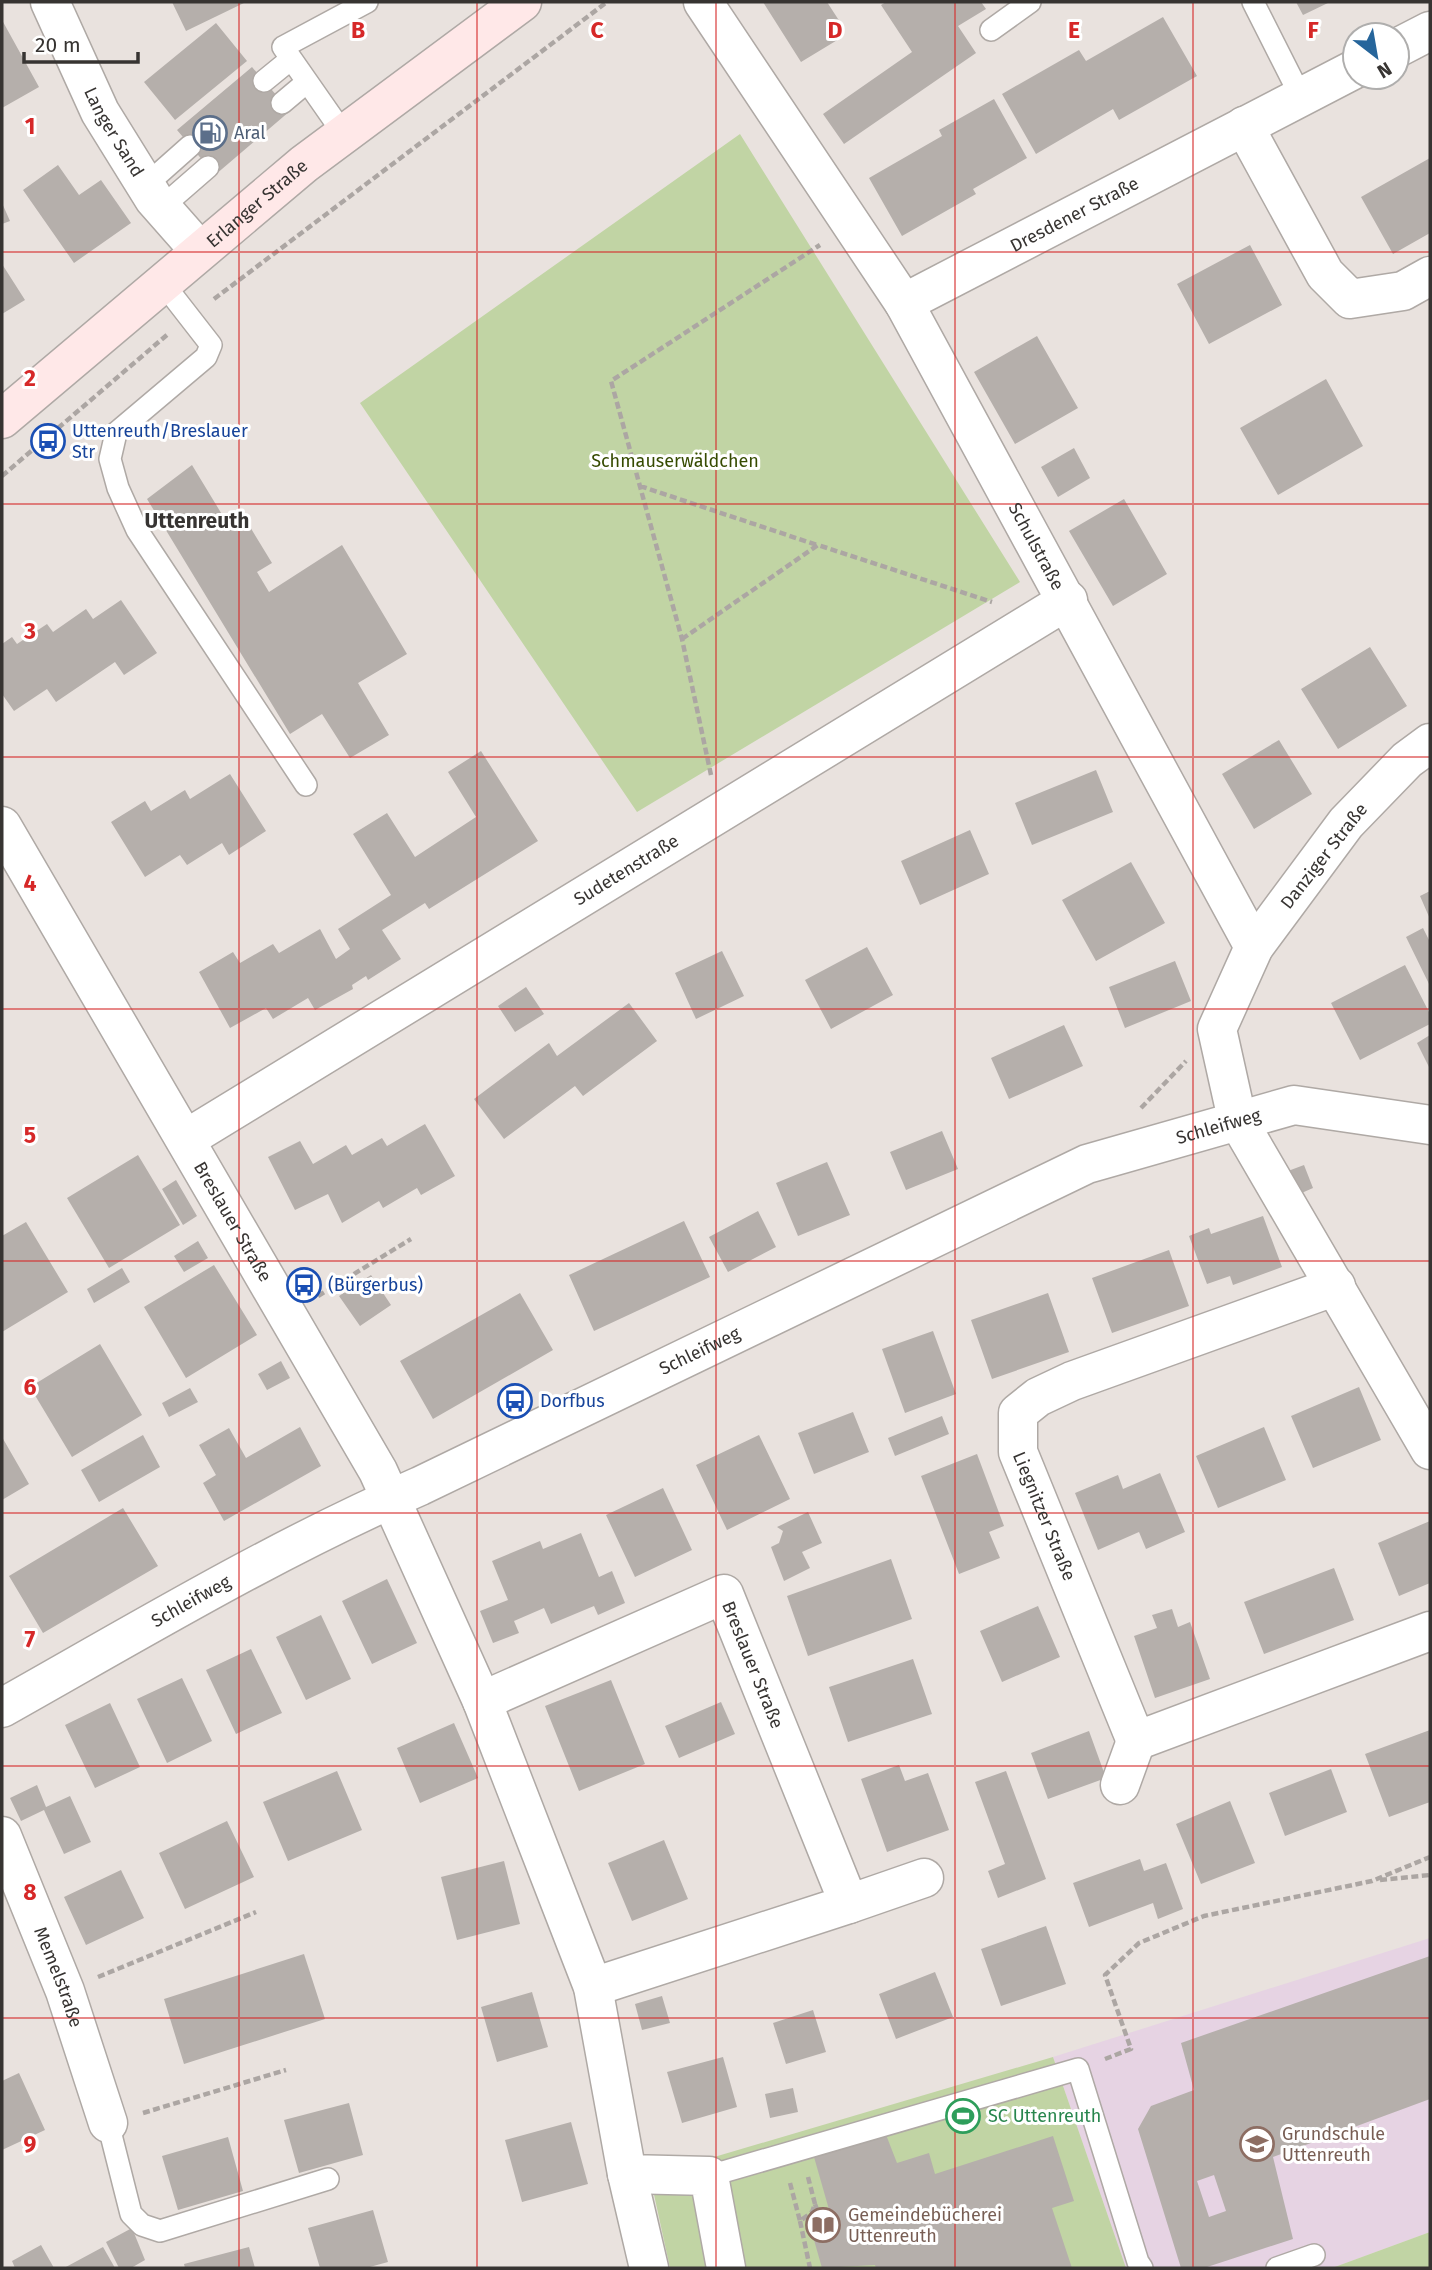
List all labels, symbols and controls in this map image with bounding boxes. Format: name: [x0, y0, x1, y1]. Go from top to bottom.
text: B: [351, 16, 365, 44]
text: C: [590, 16, 604, 44]
text: D: [828, 16, 843, 44]
text: E: [1068, 16, 1080, 44]
text: F: [1307, 16, 1319, 44]
scale bar: [24, 21, 138, 65]
north arrow: [1341, 21, 1411, 91]
text: 20 m: [35, 32, 81, 58]
text: N: [1373, 57, 1396, 83]
street label: Langer Sand: [79, 84, 149, 181]
text: 1: [25, 112, 35, 140]
fuel station icon: Aral: [191, 114, 229, 152]
place label: Aral: [234, 122, 266, 144]
street label: Erlanger Straße: [202, 155, 312, 252]
street label: Dresdener Straße: [1006, 172, 1142, 257]
text: 2: [24, 364, 36, 392]
place label: Uttenreuth/Breslauer Str: [72, 420, 248, 463]
bus stop icon: Uttenreuth/Breslauer Str: [29, 422, 67, 460]
park label: Schmauserwäldchen: [591, 450, 759, 472]
street label: Schulstraße: [1004, 499, 1069, 594]
district label: Uttenreuth: [145, 508, 249, 534]
text: 3: [23, 617, 36, 645]
street label: Danziger Straße: [1276, 799, 1372, 913]
street label: Sudetenstraße: [570, 830, 683, 910]
text: 4: [24, 869, 37, 897]
street label: Schleifweg: [1174, 1104, 1264, 1149]
text: 5: [24, 1121, 36, 1149]
street label: Breslauer Straße: [189, 1158, 276, 1286]
bus stop icon: (Bürgerbus): [285, 1266, 323, 1304]
place label: (Bürgerbus): [328, 1274, 423, 1296]
street label: Schleifweg: [656, 1322, 744, 1380]
text: 6: [24, 1373, 37, 1401]
bus stop icon: Dorfbus: [496, 1382, 534, 1420]
place label: Dorfbus: [540, 1390, 605, 1412]
street label: Liegnitzer Straße: [1008, 1448, 1080, 1584]
street label: Schleifweg: [147, 1570, 235, 1632]
street label: Breslauer Straße: [717, 1598, 788, 1732]
text: 7: [25, 1625, 36, 1653]
text: 8: [23, 1878, 37, 1906]
street label: Memelstraße: [29, 1924, 87, 2030]
sports icon: SC Uttenreuth: [944, 2097, 982, 2135]
place label: SC Uttenreuth: [988, 2105, 1101, 2127]
place label: Grundschule Uttenreuth: [1282, 2123, 1385, 2166]
school or university icon: Grundschule Uttenreuth: [1238, 2125, 1276, 2163]
text: 9: [24, 2130, 37, 2158]
place label: Gemeindebücherei Uttenreuth: [848, 2204, 1002, 2247]
library icon: Gemeindebücherei Uttenreuth: [804, 2206, 842, 2244]

